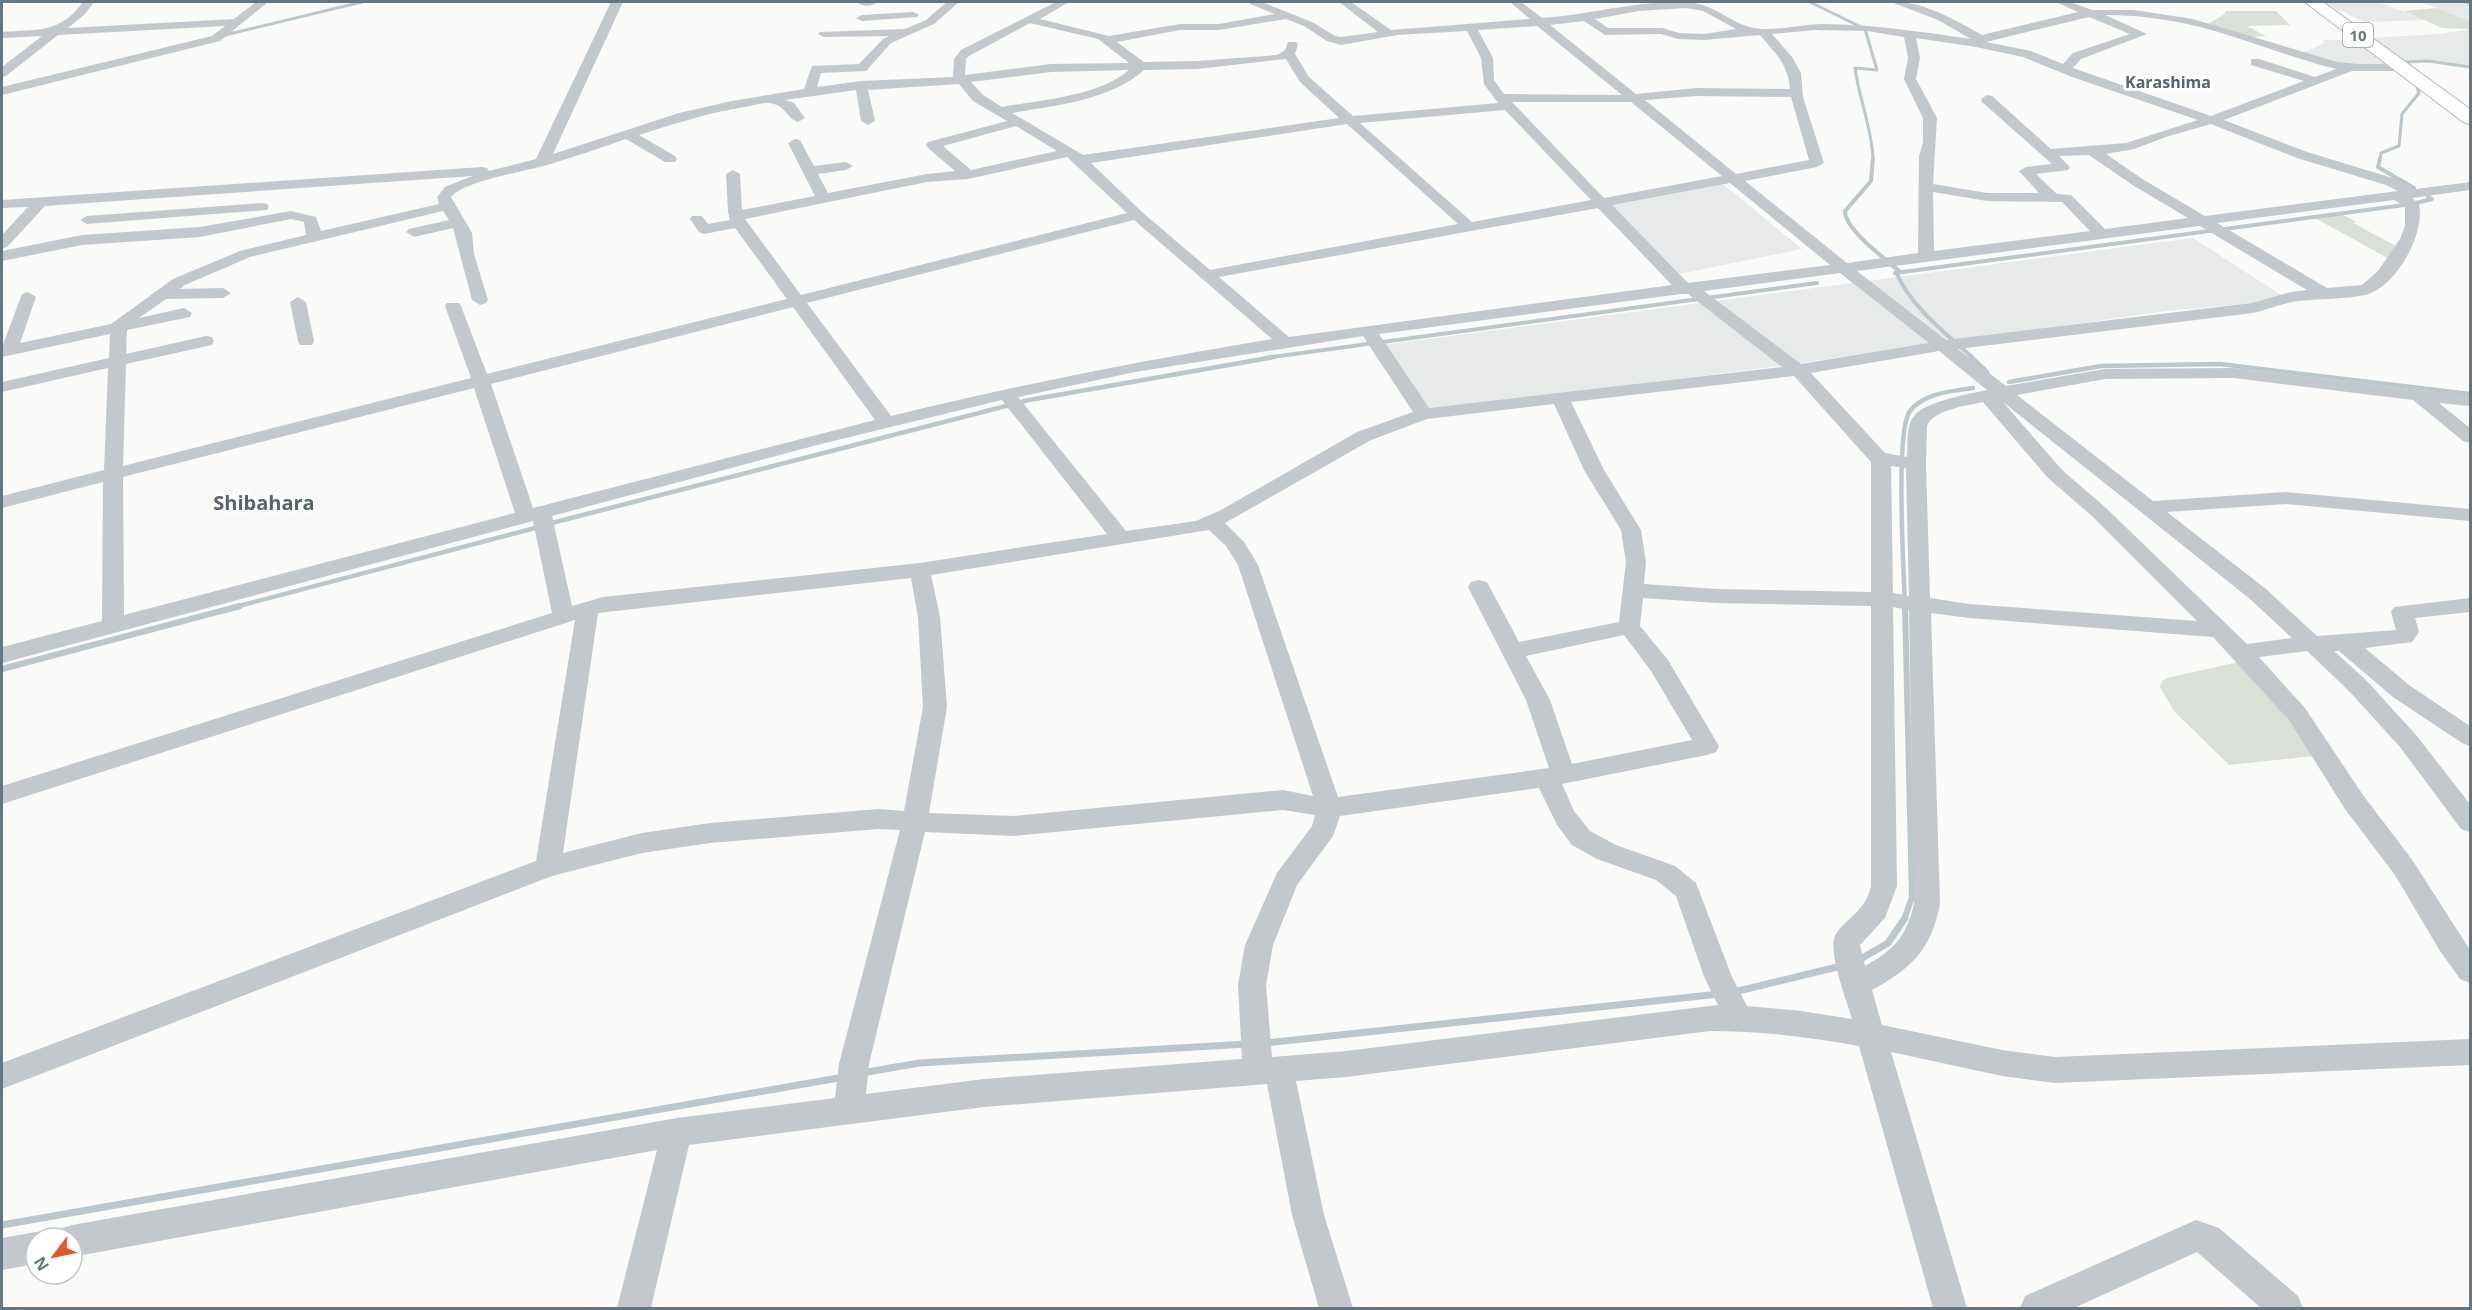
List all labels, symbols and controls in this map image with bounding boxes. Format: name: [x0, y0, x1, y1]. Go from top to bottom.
road number: 10: [2343, 23, 2373, 47]
district label: Karashima: [2125, 71, 2211, 93]
district label: Shibahara: [213, 489, 315, 516]
north arrow: [24, 1226, 84, 1286]
text: N: [29, 1253, 54, 1275]

